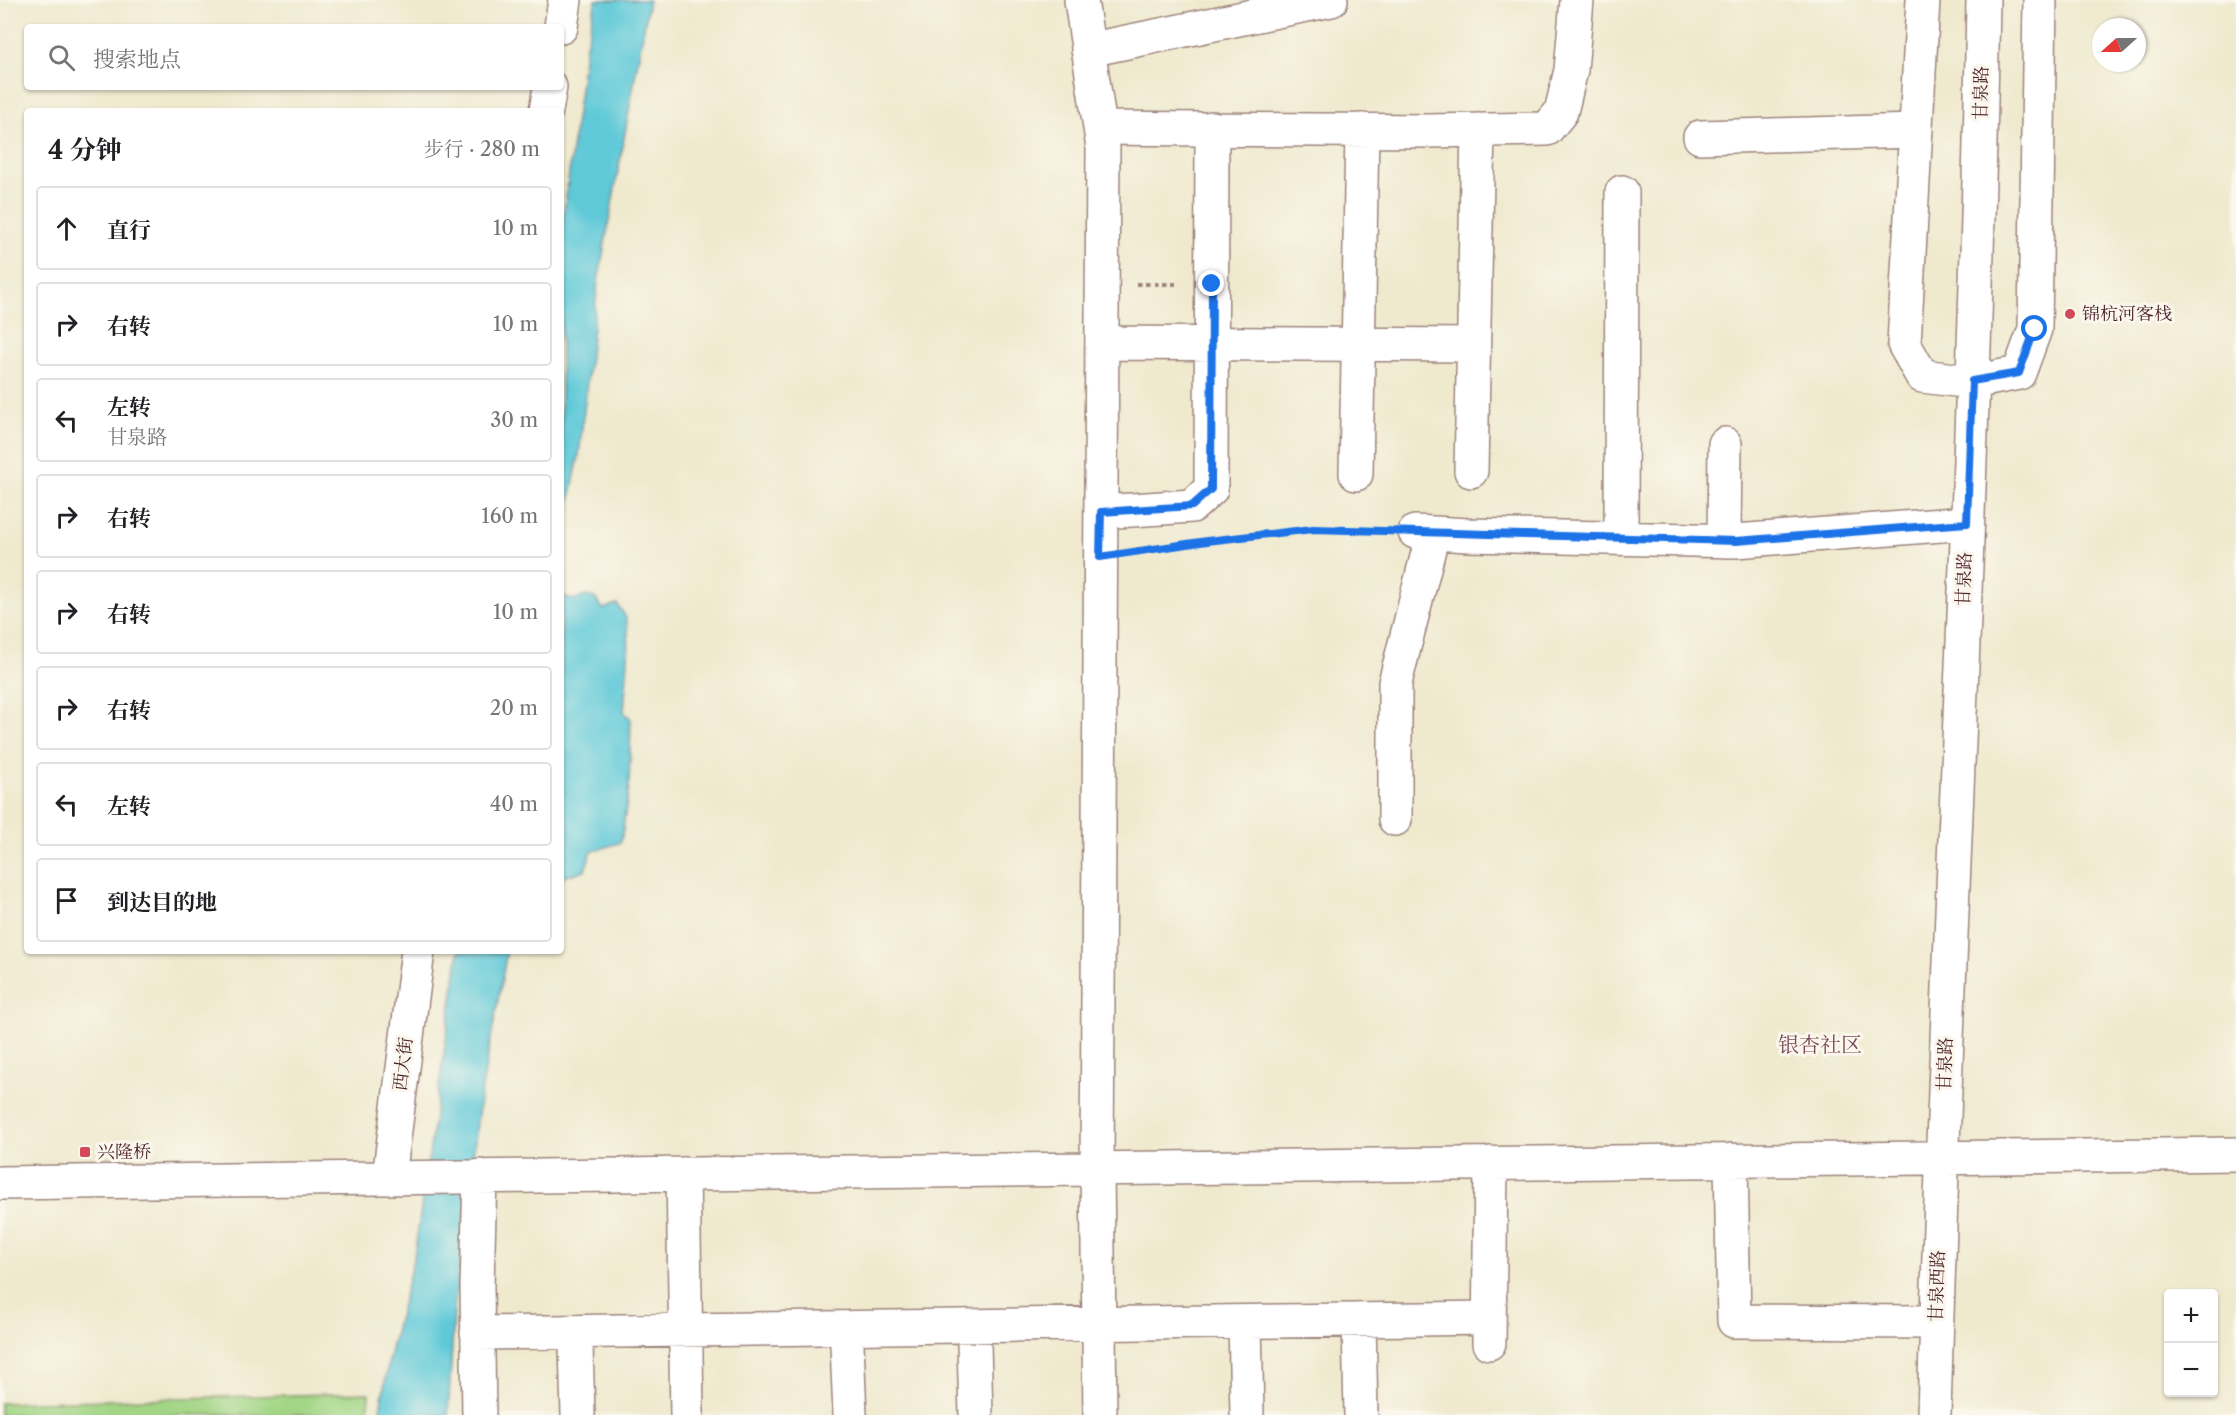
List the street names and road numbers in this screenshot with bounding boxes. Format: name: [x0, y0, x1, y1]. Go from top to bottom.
street label: 甘泉路: [1970, 66, 1992, 120]
street label: 甘泉路: [1952, 552, 1976, 606]
street label: 西大街: [389, 1036, 417, 1092]
street label: 甘泉路: [1933, 1037, 1957, 1091]
street label: 甘泉西路: [1925, 1250, 1949, 1322]

